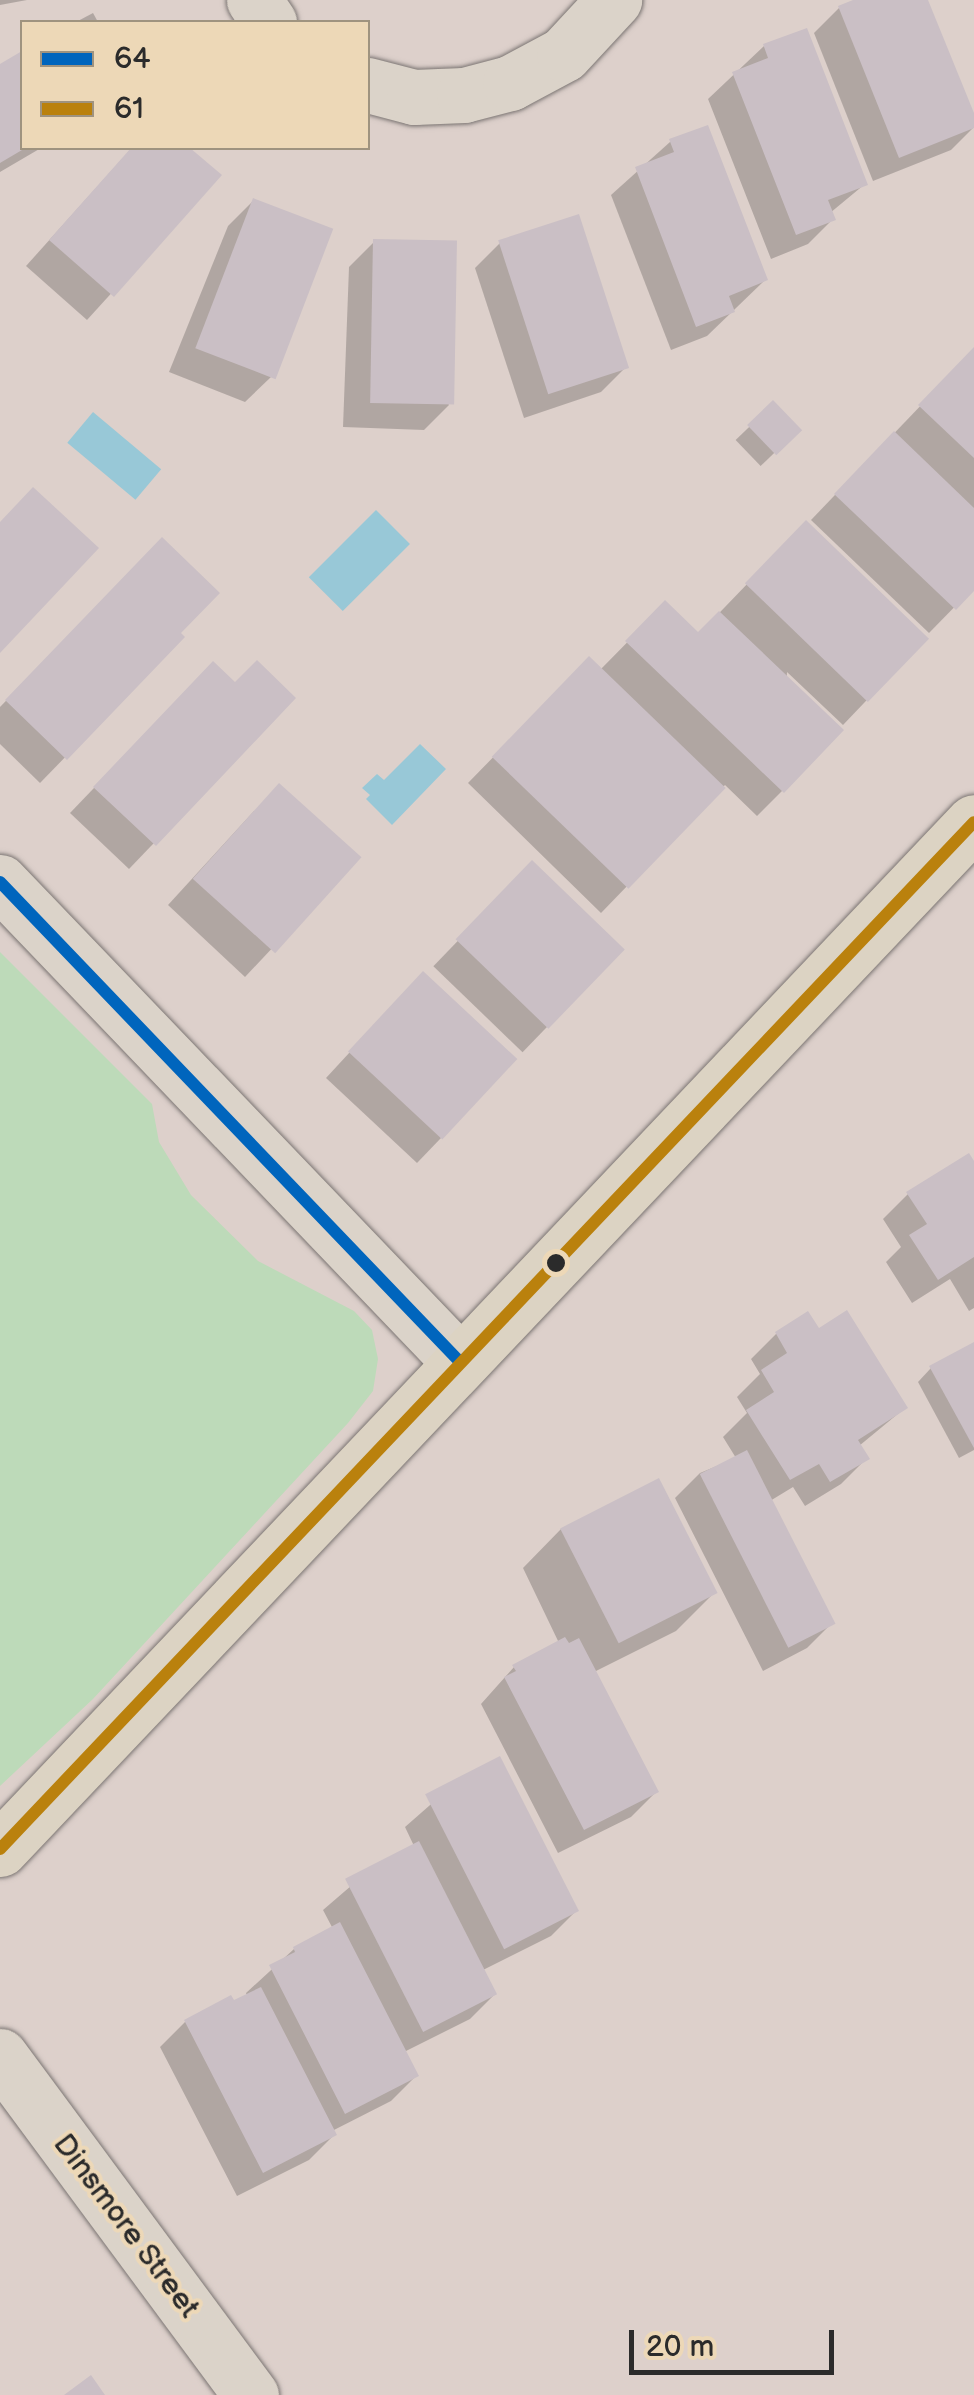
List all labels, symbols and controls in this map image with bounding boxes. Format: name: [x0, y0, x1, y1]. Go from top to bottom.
legend: [20, 20, 370, 150]
text: 64: [114, 41, 151, 77]
text: 61: [114, 91, 144, 127]
unlabelled marker: [546, 1253, 566, 1273]
street label: Dinsmore Street: [45, 2127, 207, 2325]
scale bar: [634, 2310, 839, 2372]
text: 20 m: [646, 2329, 714, 2365]

